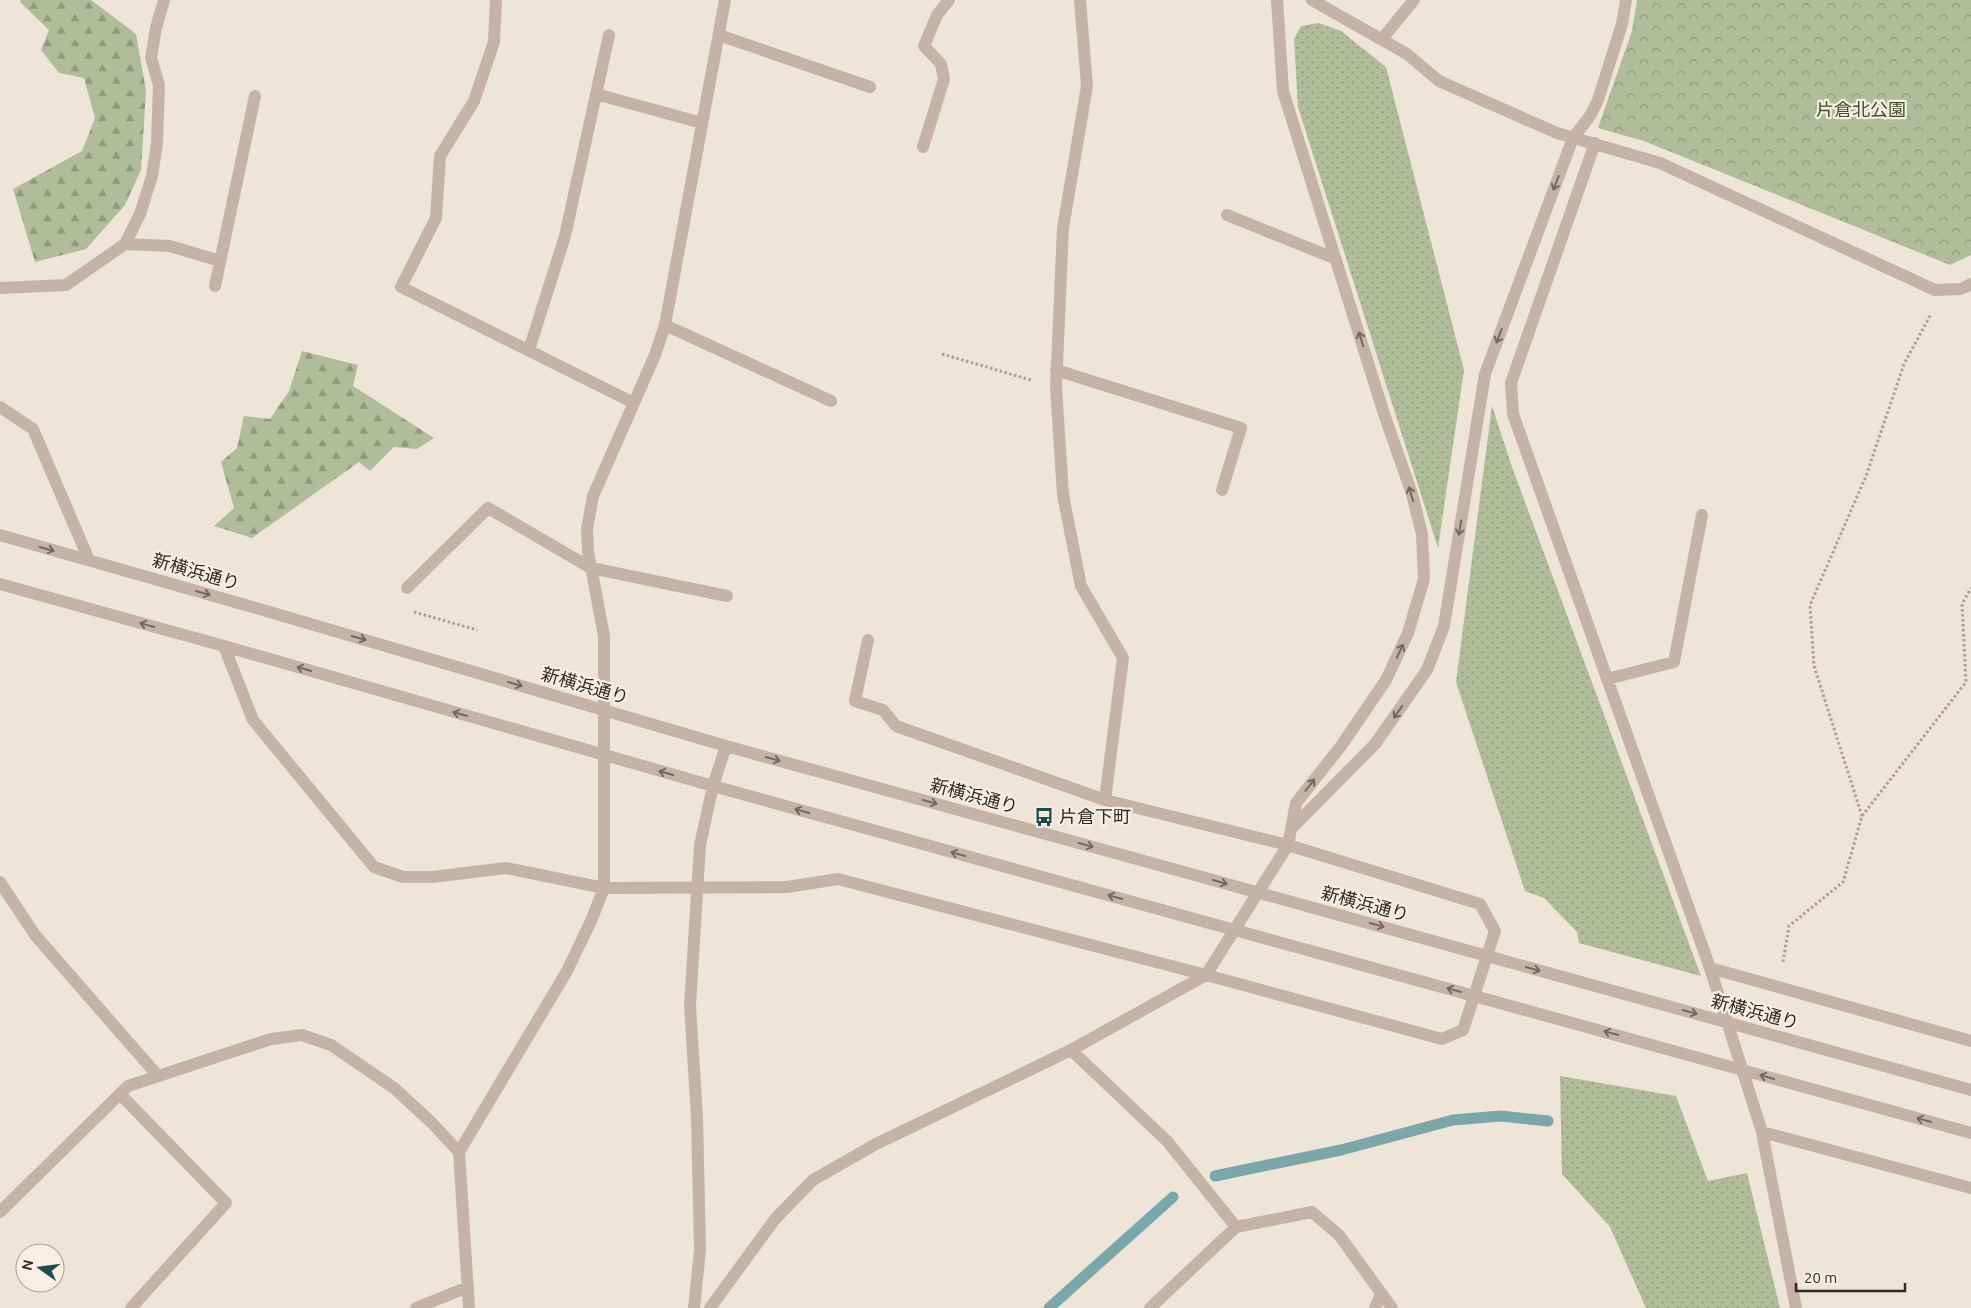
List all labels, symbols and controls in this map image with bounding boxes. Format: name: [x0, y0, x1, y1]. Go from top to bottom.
park label: 片倉北公園: [1816, 99, 1906, 119]
one-way arrow: [1551, 175, 1560, 191]
one-way arrow: [1494, 327, 1503, 343]
one-way arrow: [1356, 332, 1366, 348]
one-way arrow: [1406, 486, 1416, 502]
one-way arrow: [1455, 520, 1465, 536]
one-way arrow: [39, 544, 55, 554]
street label: 新横浜通り: [150, 549, 242, 593]
one-way arrow: [195, 588, 211, 598]
one-way arrow: [140, 620, 156, 629]
one-way arrow: [351, 633, 367, 643]
one-way arrow: [1395, 644, 1405, 659]
street label: 新横浜通り: [539, 663, 631, 707]
one-way arrow: [296, 664, 312, 673]
one-way arrow: [507, 679, 523, 689]
one-way arrow: [1393, 705, 1403, 719]
one-way arrow: [452, 708, 468, 718]
one-way arrow: [764, 755, 780, 764]
one-way arrow: [659, 768, 675, 777]
street label: 新横浜通り: [928, 774, 1020, 816]
one-way arrow: [1304, 779, 1315, 792]
one-way arrow: [921, 798, 937, 807]
one-way arrow: [794, 805, 810, 815]
bus stop icon: 片倉下町: [1033, 806, 1055, 828]
place label: 片倉下町: [1059, 806, 1131, 826]
one-way arrow: [1078, 841, 1094, 851]
one-way arrow: [951, 849, 967, 858]
one-way arrow: [1212, 878, 1228, 887]
street label: 新横浜通り: [1319, 882, 1411, 924]
one-way arrow: [1108, 892, 1124, 901]
one-way arrow: [1368, 921, 1384, 931]
one-way arrow: [1525, 964, 1541, 974]
one-way arrow: [1446, 985, 1462, 995]
street label: 新横浜通り: [1709, 990, 1801, 1032]
one-way arrow: [1681, 1008, 1697, 1017]
one-way arrow: [1603, 1028, 1619, 1038]
one-way arrow: [1760, 1071, 1776, 1081]
one-way arrow: [1916, 1114, 1932, 1124]
north arrow: [15, 1243, 65, 1293]
text: N: [18, 1258, 36, 1272]
scale bar: [1796, 1260, 1905, 1292]
text: 20 m: [1804, 1269, 1837, 1286]

